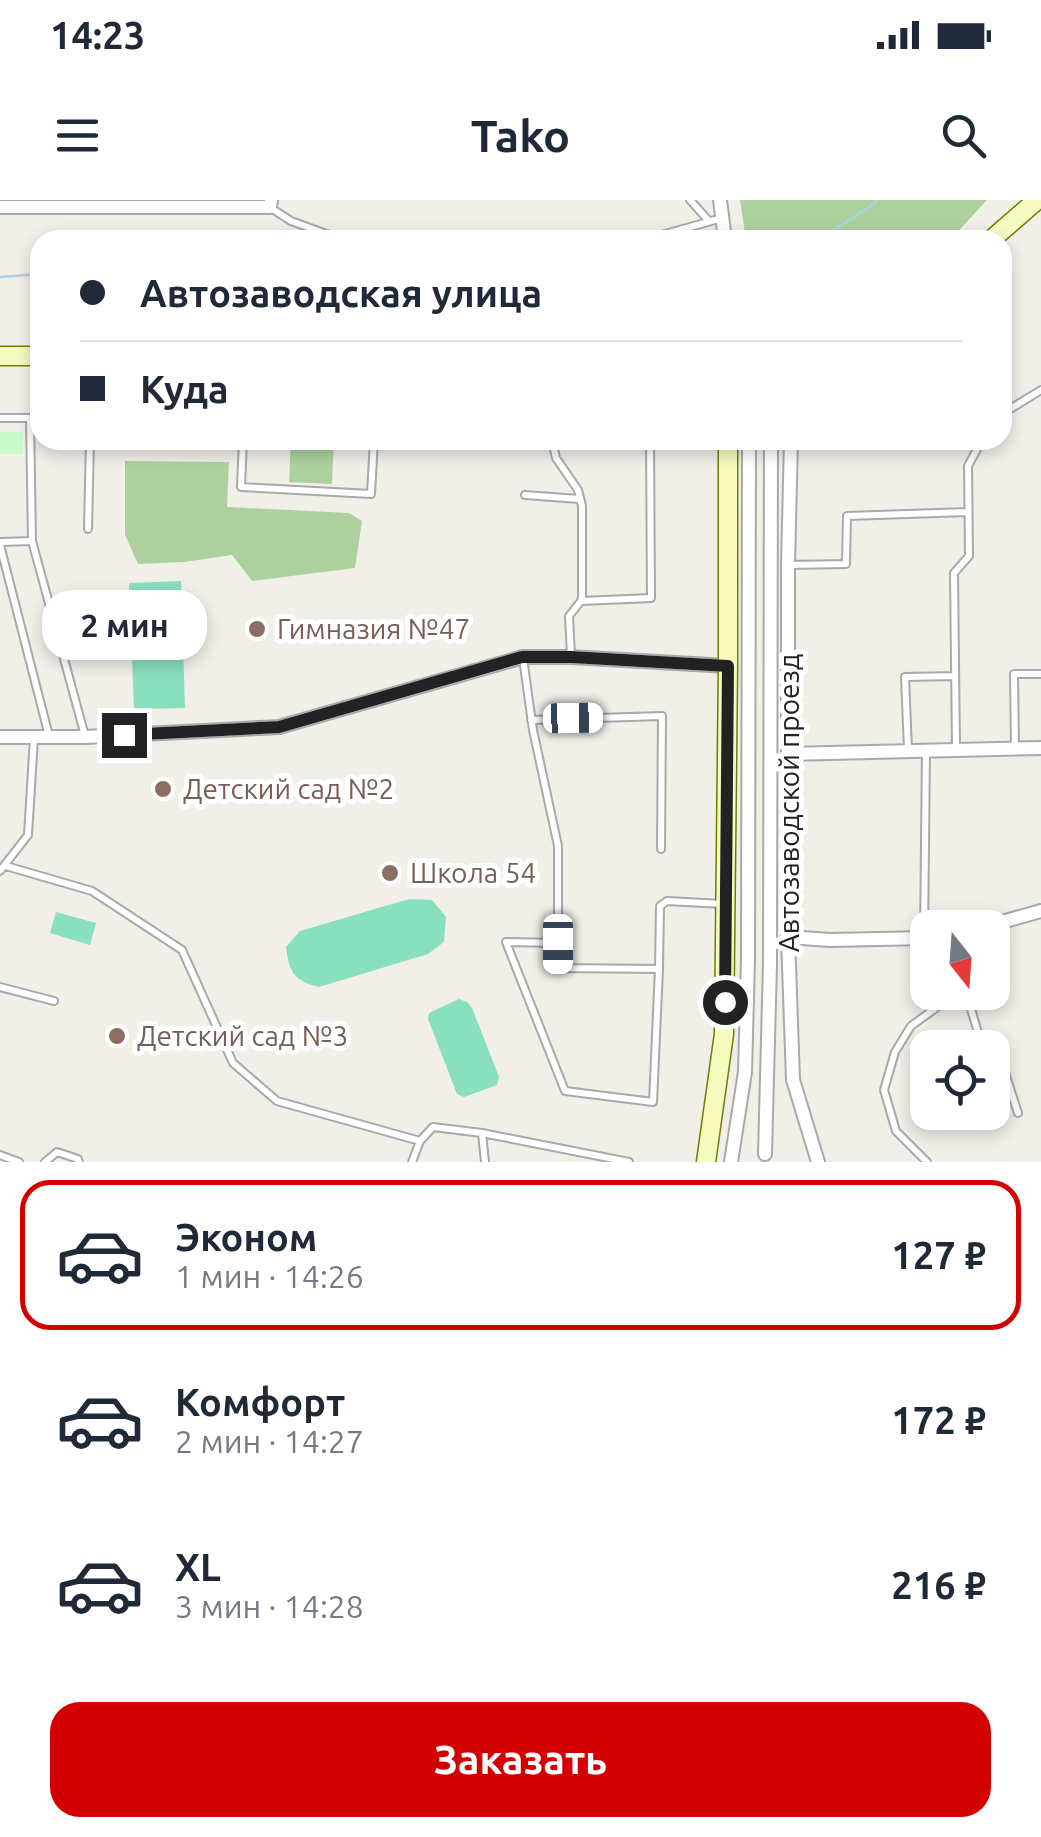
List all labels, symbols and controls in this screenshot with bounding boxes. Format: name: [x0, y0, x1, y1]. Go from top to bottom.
text: 14:23: [50, 14, 145, 56]
icon: menu: [50, 108, 105, 163]
icon: search: [936, 108, 991, 163]
text: Tako: [471, 110, 570, 161]
text: Автозаводская улица: [140, 272, 542, 314]
text: Куда: [140, 368, 229, 410]
callout: 2 мин: [42, 590, 206, 660]
text: 2 мин: [80, 607, 169, 643]
place label: Гимназия №47: [277, 613, 470, 644]
marker: Гимназия №47: [246, 618, 268, 640]
street label: Автозаводской проезд: [773, 654, 804, 952]
car: [543, 702, 603, 734]
route end: [102, 713, 147, 758]
place label: Детский сад №2: [183, 773, 394, 804]
marker: Детский сад №2: [152, 778, 174, 800]
place label: Школа 54: [410, 857, 536, 888]
marker: Школа 54: [379, 862, 401, 884]
north arrow: [910, 910, 1010, 1010]
map controls: [910, 910, 1010, 1130]
car: [543, 914, 573, 974]
route start: [703, 980, 748, 1025]
place label: Детский сад №3: [137, 1020, 348, 1051]
marker: Детский сад №3: [106, 1025, 128, 1047]
button: locate: [910, 1030, 1010, 1130]
icon: car: [55, 1210, 145, 1300]
text: Эконом: [175, 1216, 317, 1258]
text: 127 ₽: [891, 1234, 986, 1276]
text: 1 мин · 14:26: [175, 1258, 364, 1294]
icon: car: [55, 1375, 145, 1465]
text: Комфорт: [175, 1381, 345, 1423]
text: 172 ₽: [891, 1399, 986, 1441]
text: 2 мин · 14:27: [175, 1423, 364, 1459]
icon: car: [55, 1540, 145, 1630]
text: XL: [175, 1546, 221, 1588]
text: 216 ₽: [891, 1564, 986, 1606]
text: 3 мин · 14:28: [175, 1588, 364, 1624]
button: Заказать: [50, 1702, 991, 1817]

